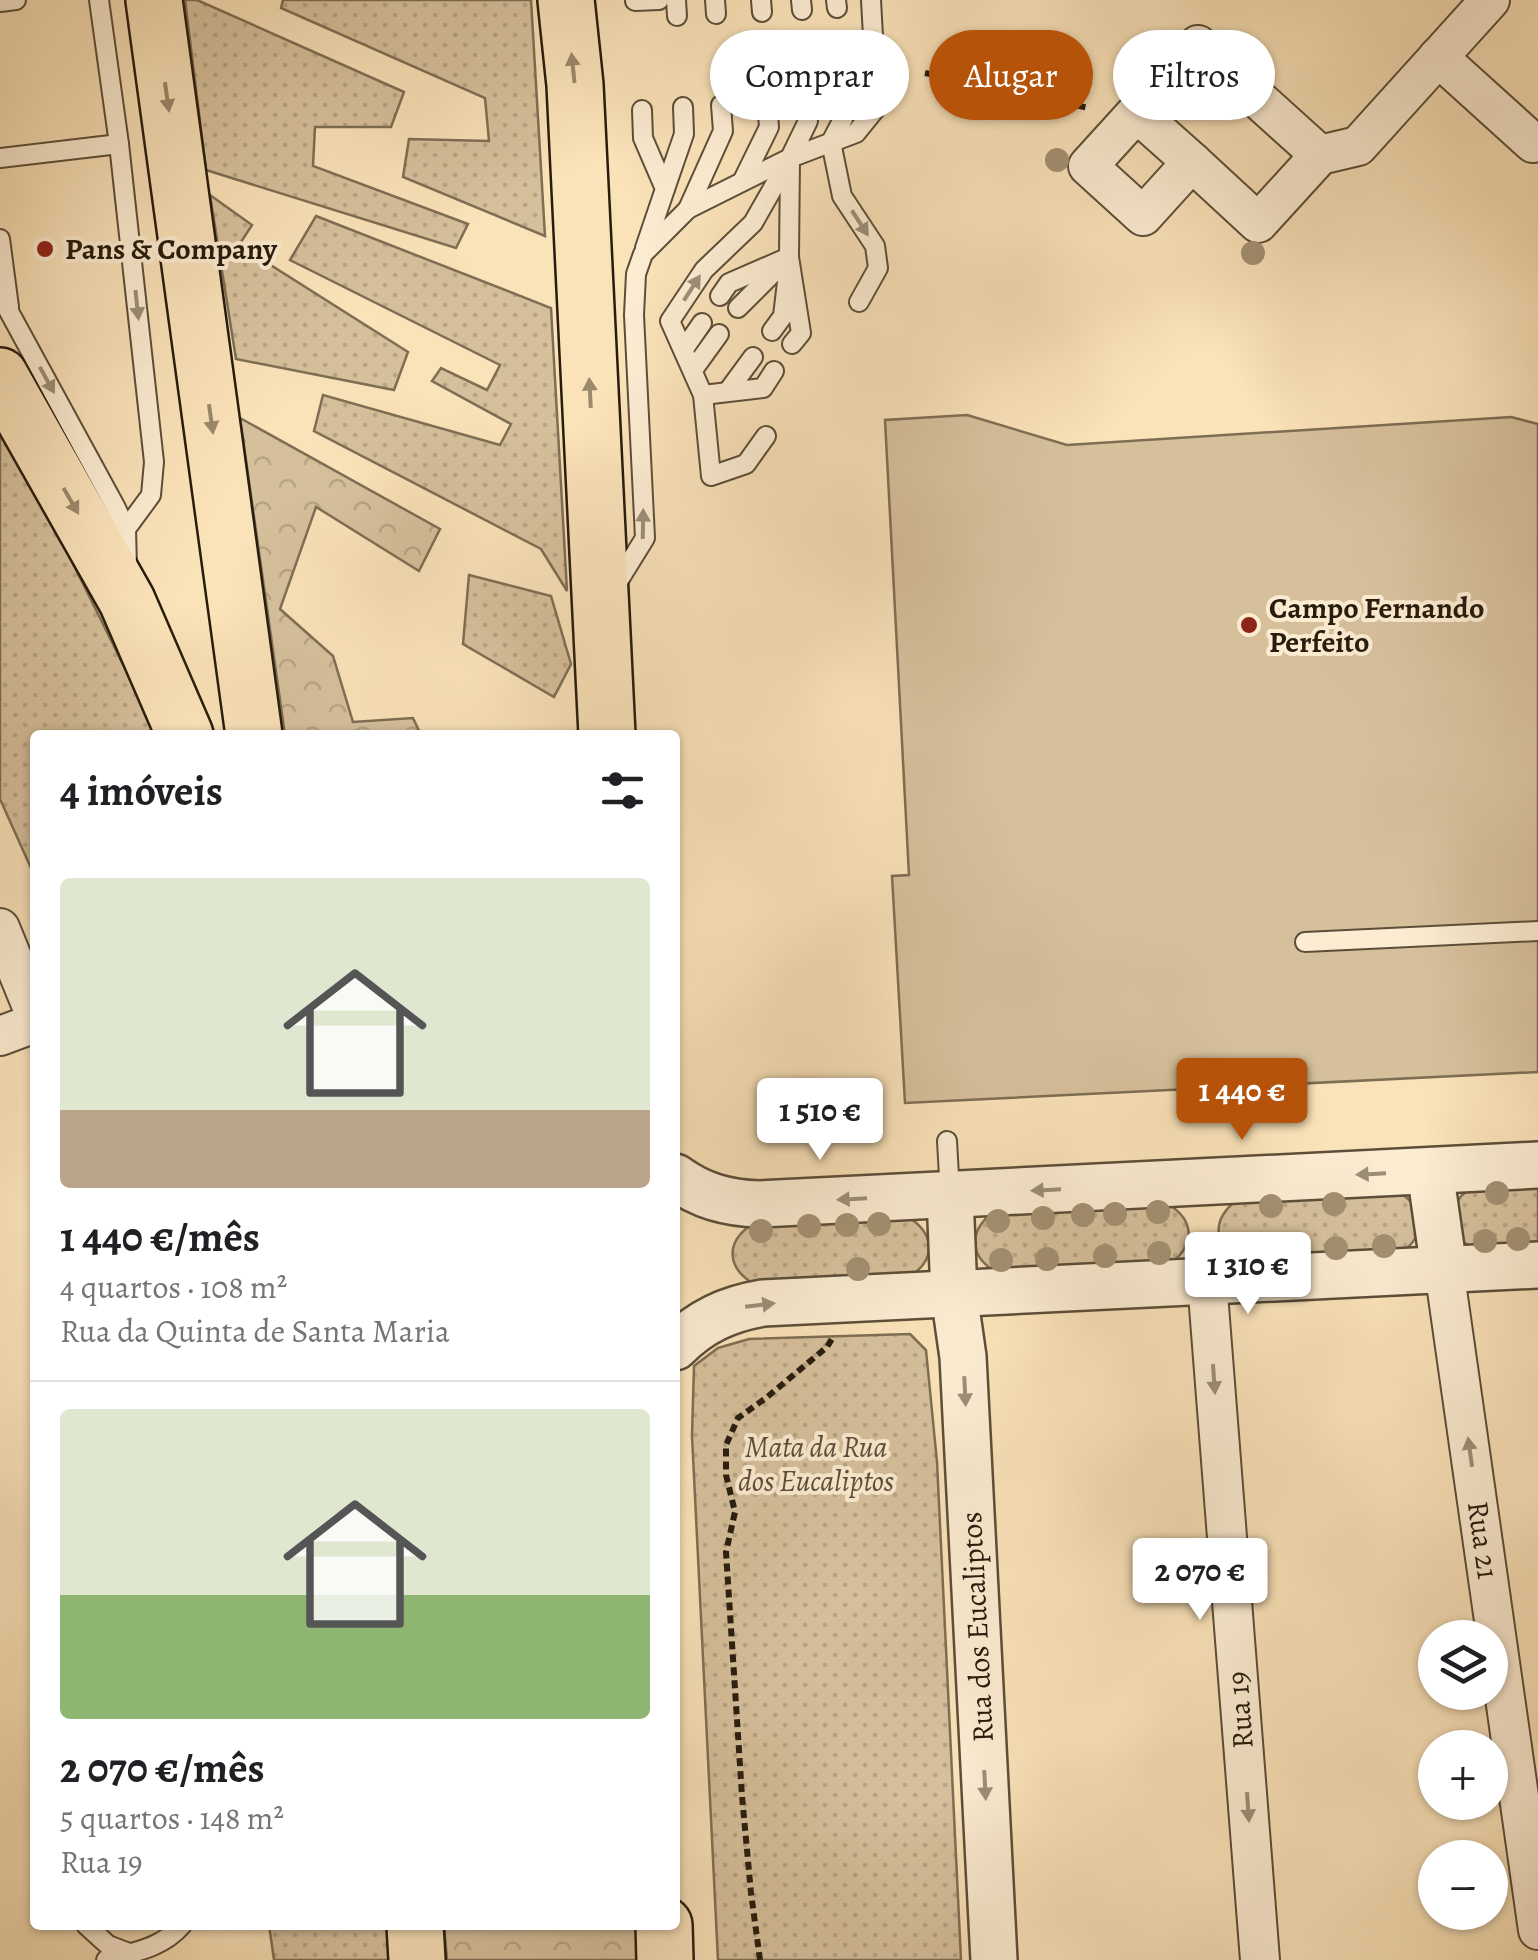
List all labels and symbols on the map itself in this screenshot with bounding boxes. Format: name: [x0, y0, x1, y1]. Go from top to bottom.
one-way arrow: [565, 52, 581, 84]
one-way arrow: [159, 81, 175, 113]
one-way arrow: [850, 210, 869, 237]
place label: Pans & Company: [65, 229, 278, 269]
marker: Pans & Company: [34, 238, 56, 260]
one-way arrow: [683, 274, 701, 301]
one-way arrow: [129, 290, 145, 322]
one-way arrow: [38, 366, 55, 395]
one-way arrow: [582, 376, 598, 408]
one-way arrow: [203, 403, 219, 435]
one-way arrow: [62, 486, 79, 515]
one-way arrow: [635, 508, 651, 540]
place label: Campo Fernando Perfeito: [1269, 588, 1484, 662]
marker: Campo Fernando Perfeito: [1238, 614, 1260, 636]
pin: 1 440 €: [1150, 1058, 1334, 1143]
pin: 1 510 €: [728, 1078, 912, 1163]
one-way arrow: [1354, 1166, 1386, 1182]
one-way arrow: [1030, 1182, 1062, 1198]
one-way arrow: [836, 1192, 868, 1208]
pin: 1 310 €: [1156, 1232, 1340, 1317]
one-way arrow: [745, 1297, 776, 1313]
one-way arrow: [1207, 1363, 1223, 1395]
one-way arrow: [957, 1375, 973, 1407]
park label: Mata da Rua dos Eucaliptos: [738, 1427, 894, 1501]
one-way arrow: [1462, 1436, 1478, 1467]
street label: Rua 21: [1458, 1499, 1508, 1581]
street label: Rua dos Eucaliptos: [951, 1511, 1003, 1743]
pin: 2 070 €: [1108, 1538, 1292, 1623]
street label: Rua 19: [1217, 1670, 1263, 1750]
one-way arrow: [977, 1770, 993, 1802]
one-way arrow: [1240, 1792, 1256, 1824]

